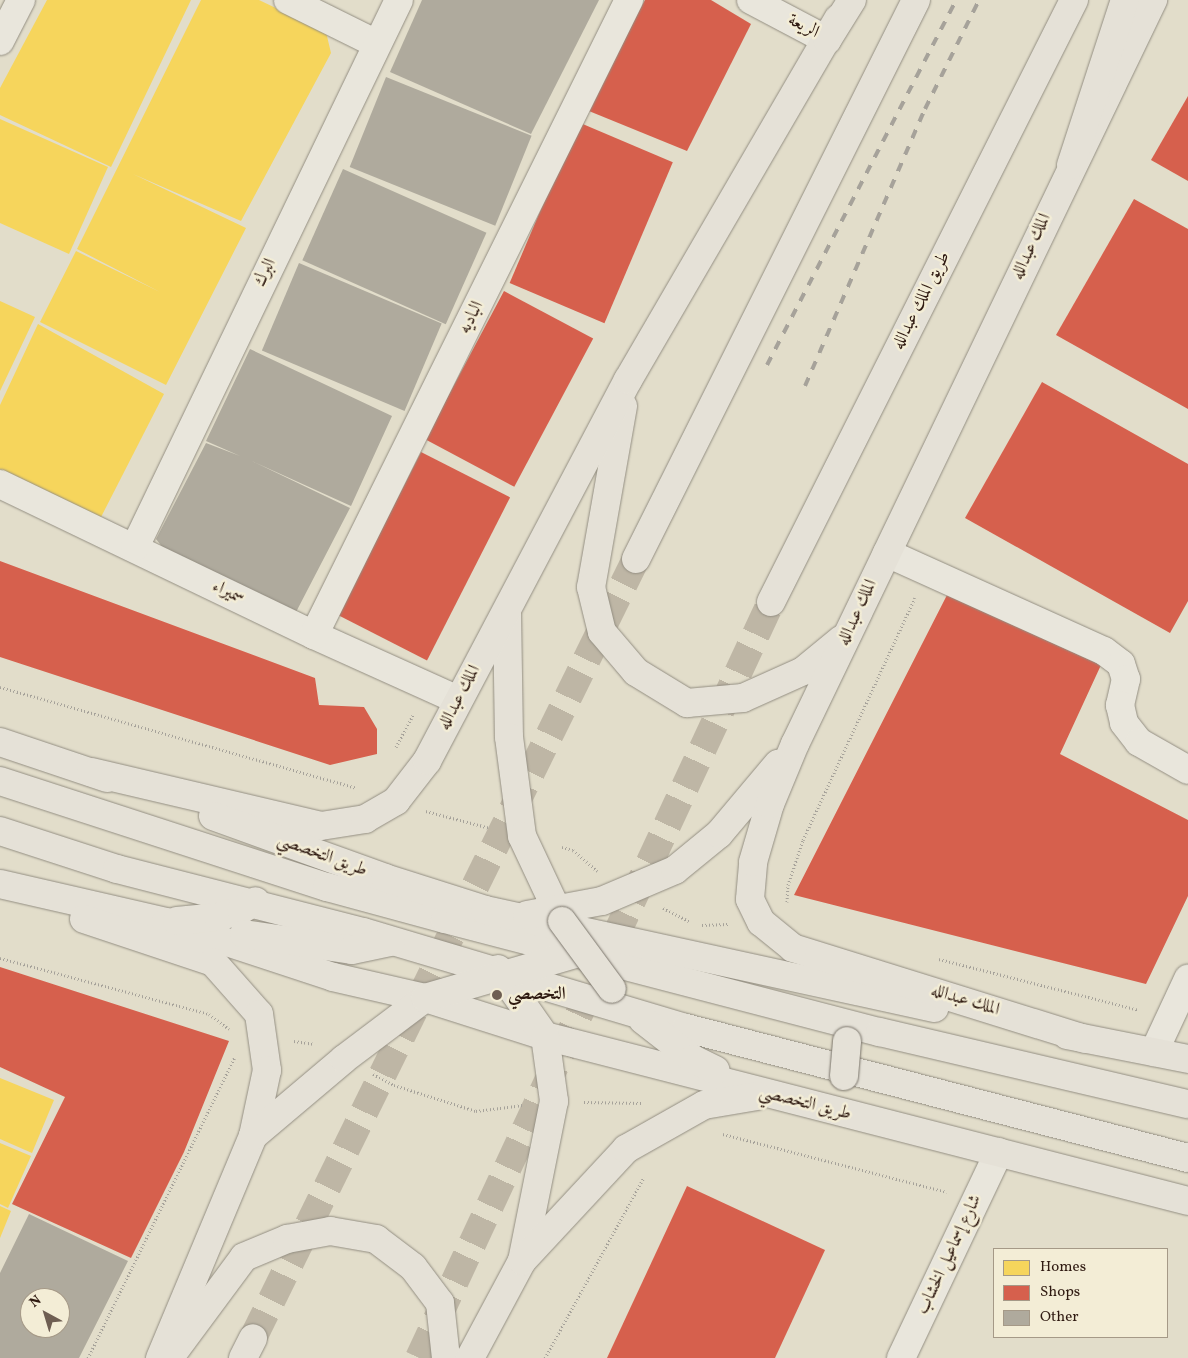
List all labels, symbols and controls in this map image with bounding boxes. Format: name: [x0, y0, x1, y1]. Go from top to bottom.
street label: الريعة: [784, 10, 822, 44]
street label: الملك عبدالله: [1007, 210, 1057, 284]
street label: طريق الملك عبدالله: [888, 248, 956, 354]
street label: البرك: [250, 255, 282, 291]
street label: الباديه: [455, 298, 489, 338]
street label: سميراء: [208, 576, 248, 610]
street label: الملك عبدالله: [833, 576, 883, 650]
street label: الملك عبدالله: [434, 662, 486, 734]
street label: طريق التخصصي: [274, 830, 370, 882]
street label: الملك عبدالله: [928, 980, 1002, 1022]
place label: التخصصي: [508, 984, 566, 1006]
marker: التخصصي: [490, 988, 504, 1002]
street label: طريق التخصصي: [757, 1082, 853, 1126]
street label: شارع إسماعيل الخشاب: [913, 1192, 987, 1318]
legend: [993, 1248, 1168, 1338]
text: Homes: [1040, 1257, 1086, 1278]
text: Shops: [1040, 1282, 1080, 1303]
north arrow: [20, 1288, 70, 1338]
text: N: [26, 1291, 46, 1312]
text: Other: [1040, 1307, 1079, 1328]

